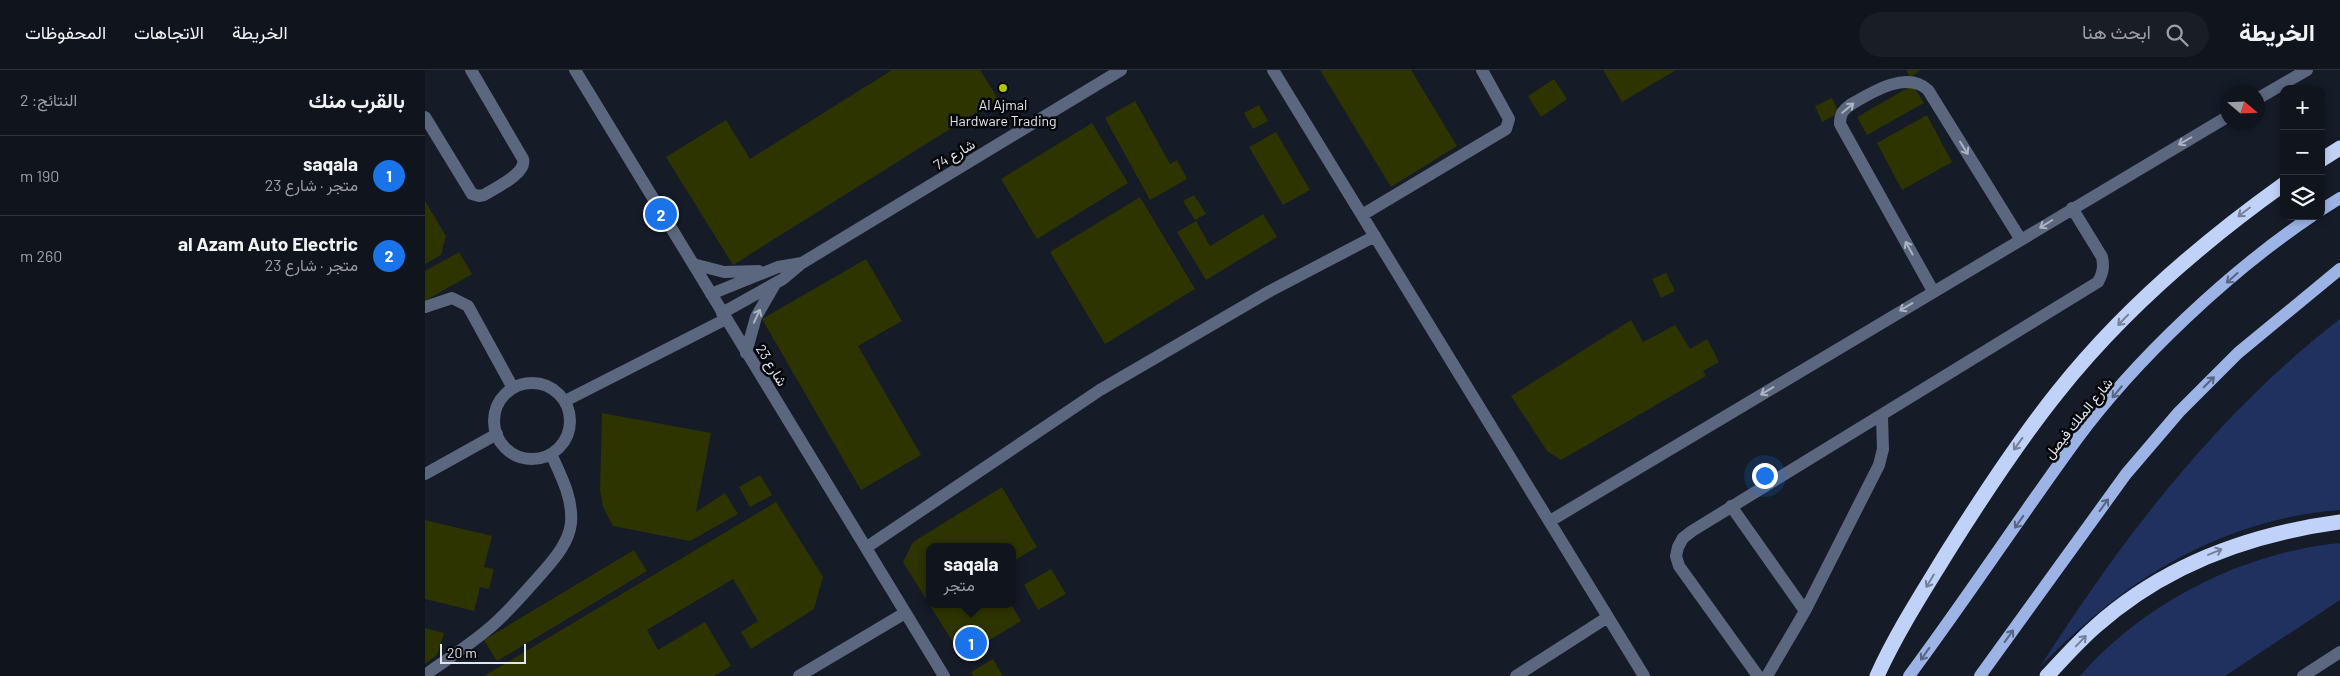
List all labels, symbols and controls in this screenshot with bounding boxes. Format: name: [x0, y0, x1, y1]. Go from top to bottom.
search box: [1859, 12, 2209, 57]
text: الخريطة: [2239, 17, 2315, 46]
text: ابحث هنا: [2082, 20, 2151, 43]
text: المحفوظات: [25, 21, 106, 43]
text: الاتجاهات: [134, 21, 204, 43]
text: الخريطة: [232, 21, 288, 43]
icon: search: [2163, 21, 2191, 49]
marker: Al Ajmal Hardware Trading: [997, 82, 1009, 94]
north arrow: [2220, 85, 2265, 130]
map controls: [2280, 85, 2325, 220]
button: +: [2280, 85, 2325, 130]
text: بالقرب منك: [309, 87, 405, 112]
text: النتائج: 2: [20, 90, 77, 109]
place label: Al Ajmal Hardware Trading: [949, 96, 1057, 129]
one-way arrow: [1842, 102, 1855, 113]
button: −: [2280, 130, 2325, 175]
street label: شارع 74: [930, 135, 979, 176]
one-way arrow: [2179, 137, 2193, 147]
one-way arrow: [1960, 141, 1970, 155]
text: saqala: [303, 152, 358, 175]
text: 190 m: [20, 166, 59, 185]
text: 1: [386, 166, 392, 185]
text: متجر · شارع 23: [265, 175, 358, 194]
button: layers: [2280, 175, 2325, 220]
pin: 2: [645, 195, 677, 233]
one-way arrow: [2237, 207, 2251, 217]
one-way arrow: [2039, 220, 2053, 230]
text: al Azam Auto Electric: [178, 232, 358, 255]
one-way arrow: [1904, 242, 1914, 256]
text: 260 m: [20, 246, 62, 265]
text: 2: [385, 246, 393, 265]
text: متجر · شارع 23: [265, 255, 358, 274]
one-way arrow: [2226, 272, 2239, 284]
one-way arrow: [1899, 303, 1914, 313]
one-way arrow: [753, 309, 763, 324]
one-way arrow: [2117, 314, 2129, 326]
street label: شارع 23: [750, 341, 791, 390]
street label: شارع الملك فيصل: [2040, 374, 2118, 464]
one-way arrow: [2203, 376, 2215, 388]
one-way arrow: [2111, 385, 2122, 398]
one-way arrow: [1760, 386, 1774, 396]
one-way arrow: [2013, 437, 2023, 451]
your location: [1752, 463, 1778, 489]
one-way arrow: [2099, 498, 2109, 512]
one-way arrow: [2014, 514, 2024, 528]
popup: [926, 543, 1016, 608]
one-way arrow: [2207, 547, 2222, 557]
text: saqala: [943, 552, 999, 575]
one-way arrow: [1925, 573, 1935, 587]
text: متجر: [943, 575, 975, 594]
pin: 1: [955, 624, 987, 662]
one-way arrow: [2003, 630, 2014, 644]
one-way arrow: [2074, 635, 2087, 647]
scale bar: [440, 641, 526, 664]
text: 20 m: [447, 644, 477, 661]
one-way arrow: [1920, 647, 1930, 661]

